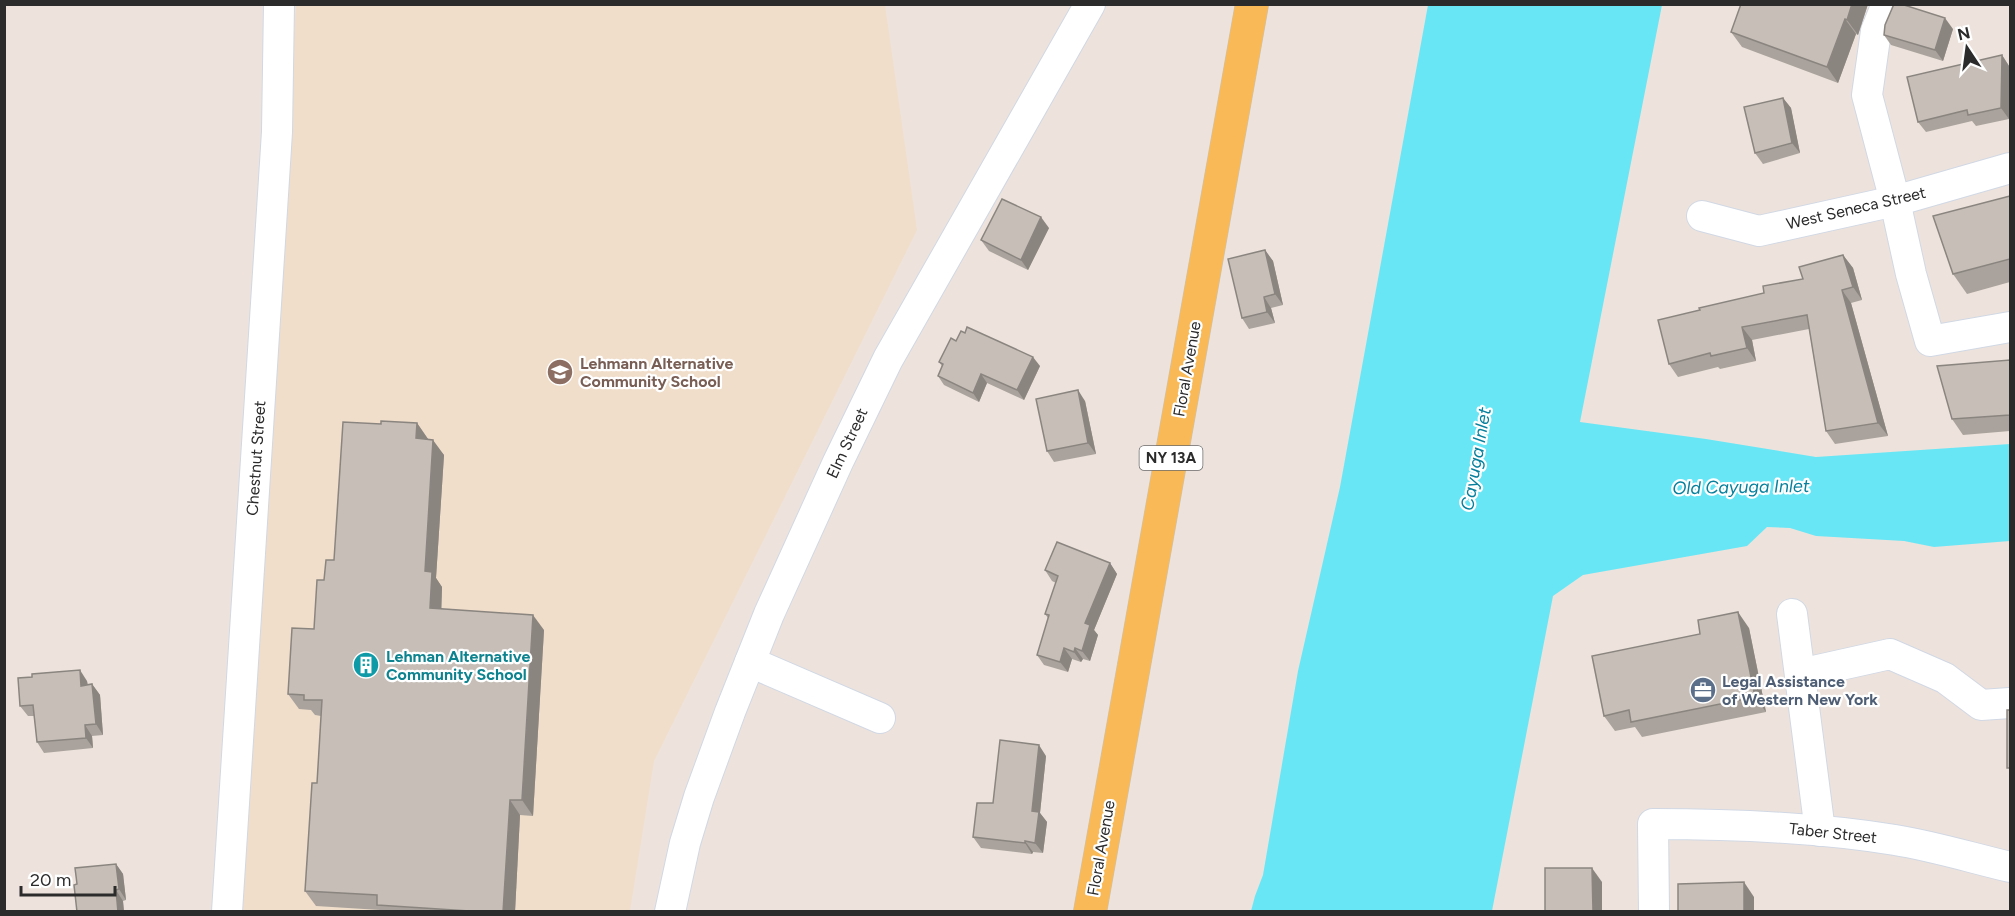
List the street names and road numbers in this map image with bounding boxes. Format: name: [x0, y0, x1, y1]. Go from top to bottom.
street label: West Seneca Street: [1784, 183, 1928, 233]
street label: Floral Avenue: [1169, 320, 1205, 418]
street label: Chestnut Street: [242, 400, 270, 516]
street label: Elm Street: [822, 405, 872, 481]
road number: NY 13A: [1140, 446, 1202, 470]
street label: Floral Avenue: [1083, 799, 1119, 897]
street label: Taber Street: [1788, 819, 1878, 847]

